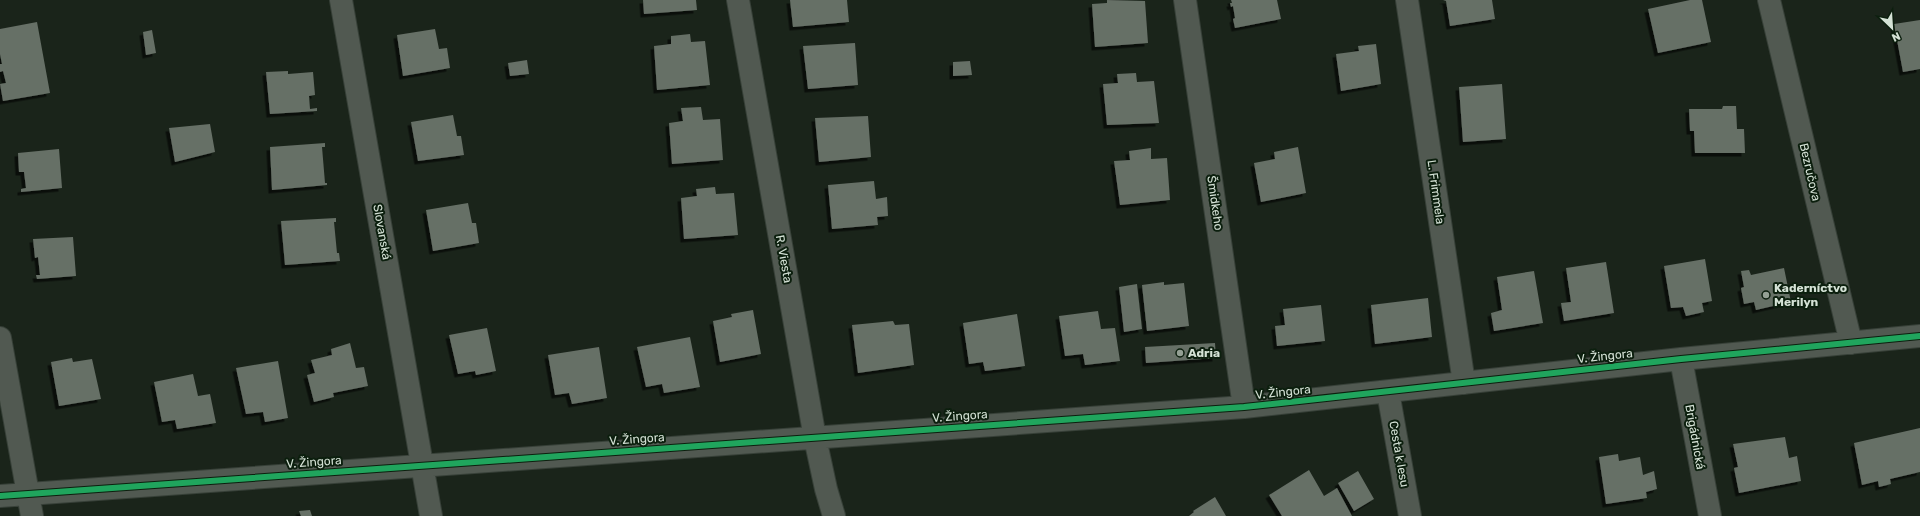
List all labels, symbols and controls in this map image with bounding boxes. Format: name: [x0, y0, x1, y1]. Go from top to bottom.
north arrow: [1872, 8, 1912, 48]
text: N: [1890, 29, 1902, 44]
street label: Bezručova: [1797, 142, 1823, 202]
street label: L. Frimmela: [1425, 159, 1447, 225]
street label: Šmidkeho: [1204, 175, 1226, 231]
street label: Slovanská: [370, 203, 394, 261]
street label: R. Viesta: [773, 234, 795, 284]
place label: Kaderníctvo Merilyn: [1774, 281, 1847, 309]
marker: Kaderníctvo Merilyn: [1761, 290, 1771, 300]
place label: Adria: [1188, 346, 1220, 360]
street label: V. Žingora: [1577, 346, 1633, 366]
marker: Adria: [1175, 348, 1185, 358]
street label: V. Žingora: [1255, 382, 1311, 402]
street label: Brigádnická: [1682, 403, 1708, 471]
street label: V. Žingora: [932, 407, 988, 425]
street label: Cesta k lesu: [1386, 420, 1412, 488]
street label: V. Žingora: [609, 430, 665, 448]
street label: V. Žingora: [286, 453, 342, 471]

